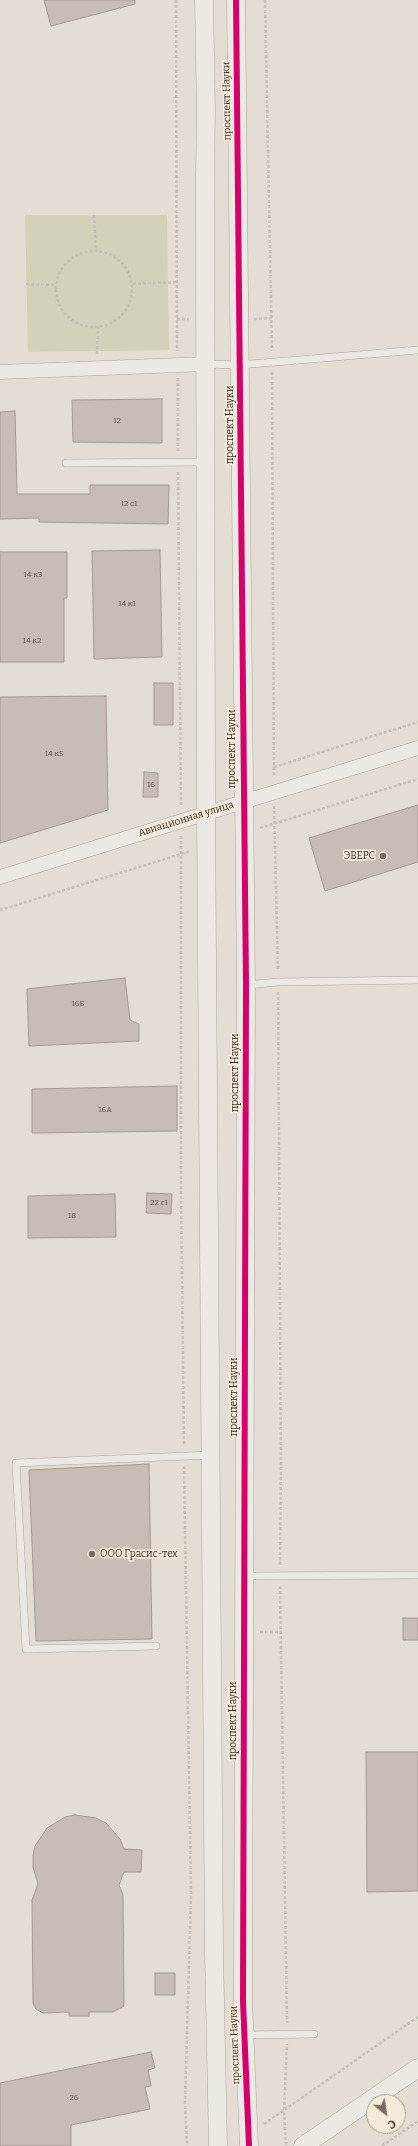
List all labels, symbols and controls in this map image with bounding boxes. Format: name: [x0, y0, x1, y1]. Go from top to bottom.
street label: проспект Науки: [220, 62, 234, 140]
street label: проспект Науки: [224, 386, 236, 464]
house number: 12: [113, 416, 121, 426]
house number: 12 с1: [121, 499, 137, 509]
house number: 14 к3: [24, 570, 42, 580]
house number: 14 к1: [118, 599, 136, 609]
house number: 14 к2: [23, 636, 41, 646]
street label: проспект Науки: [226, 710, 238, 788]
house number: 14 к5: [45, 749, 63, 759]
house number: 16: [147, 780, 155, 790]
street label: Авиационная улица: [137, 799, 235, 839]
place label: ЭВЕРС: [344, 850, 375, 862]
marker: ЭВЕРС: [378, 851, 388, 861]
house number: 16Б: [72, 999, 84, 1009]
street label: проспект Науки: [229, 1034, 241, 1112]
house number: 16А: [98, 1105, 112, 1115]
house number: 22 с1: [150, 1198, 168, 1208]
house number: 18: [68, 1211, 76, 1221]
street label: проспект Науки: [228, 1358, 240, 1436]
place label: ООО Грасис-тех: [100, 1548, 178, 1560]
marker: ООО Грасис-тех: [87, 1549, 97, 1559]
street label: проспект Науки: [227, 1682, 239, 1760]
street label: проспект Науки: [228, 2005, 242, 2085]
house number: 26: [69, 2093, 79, 2103]
north arrow: [366, 2094, 406, 2134]
text: С: [385, 2117, 398, 2131]

